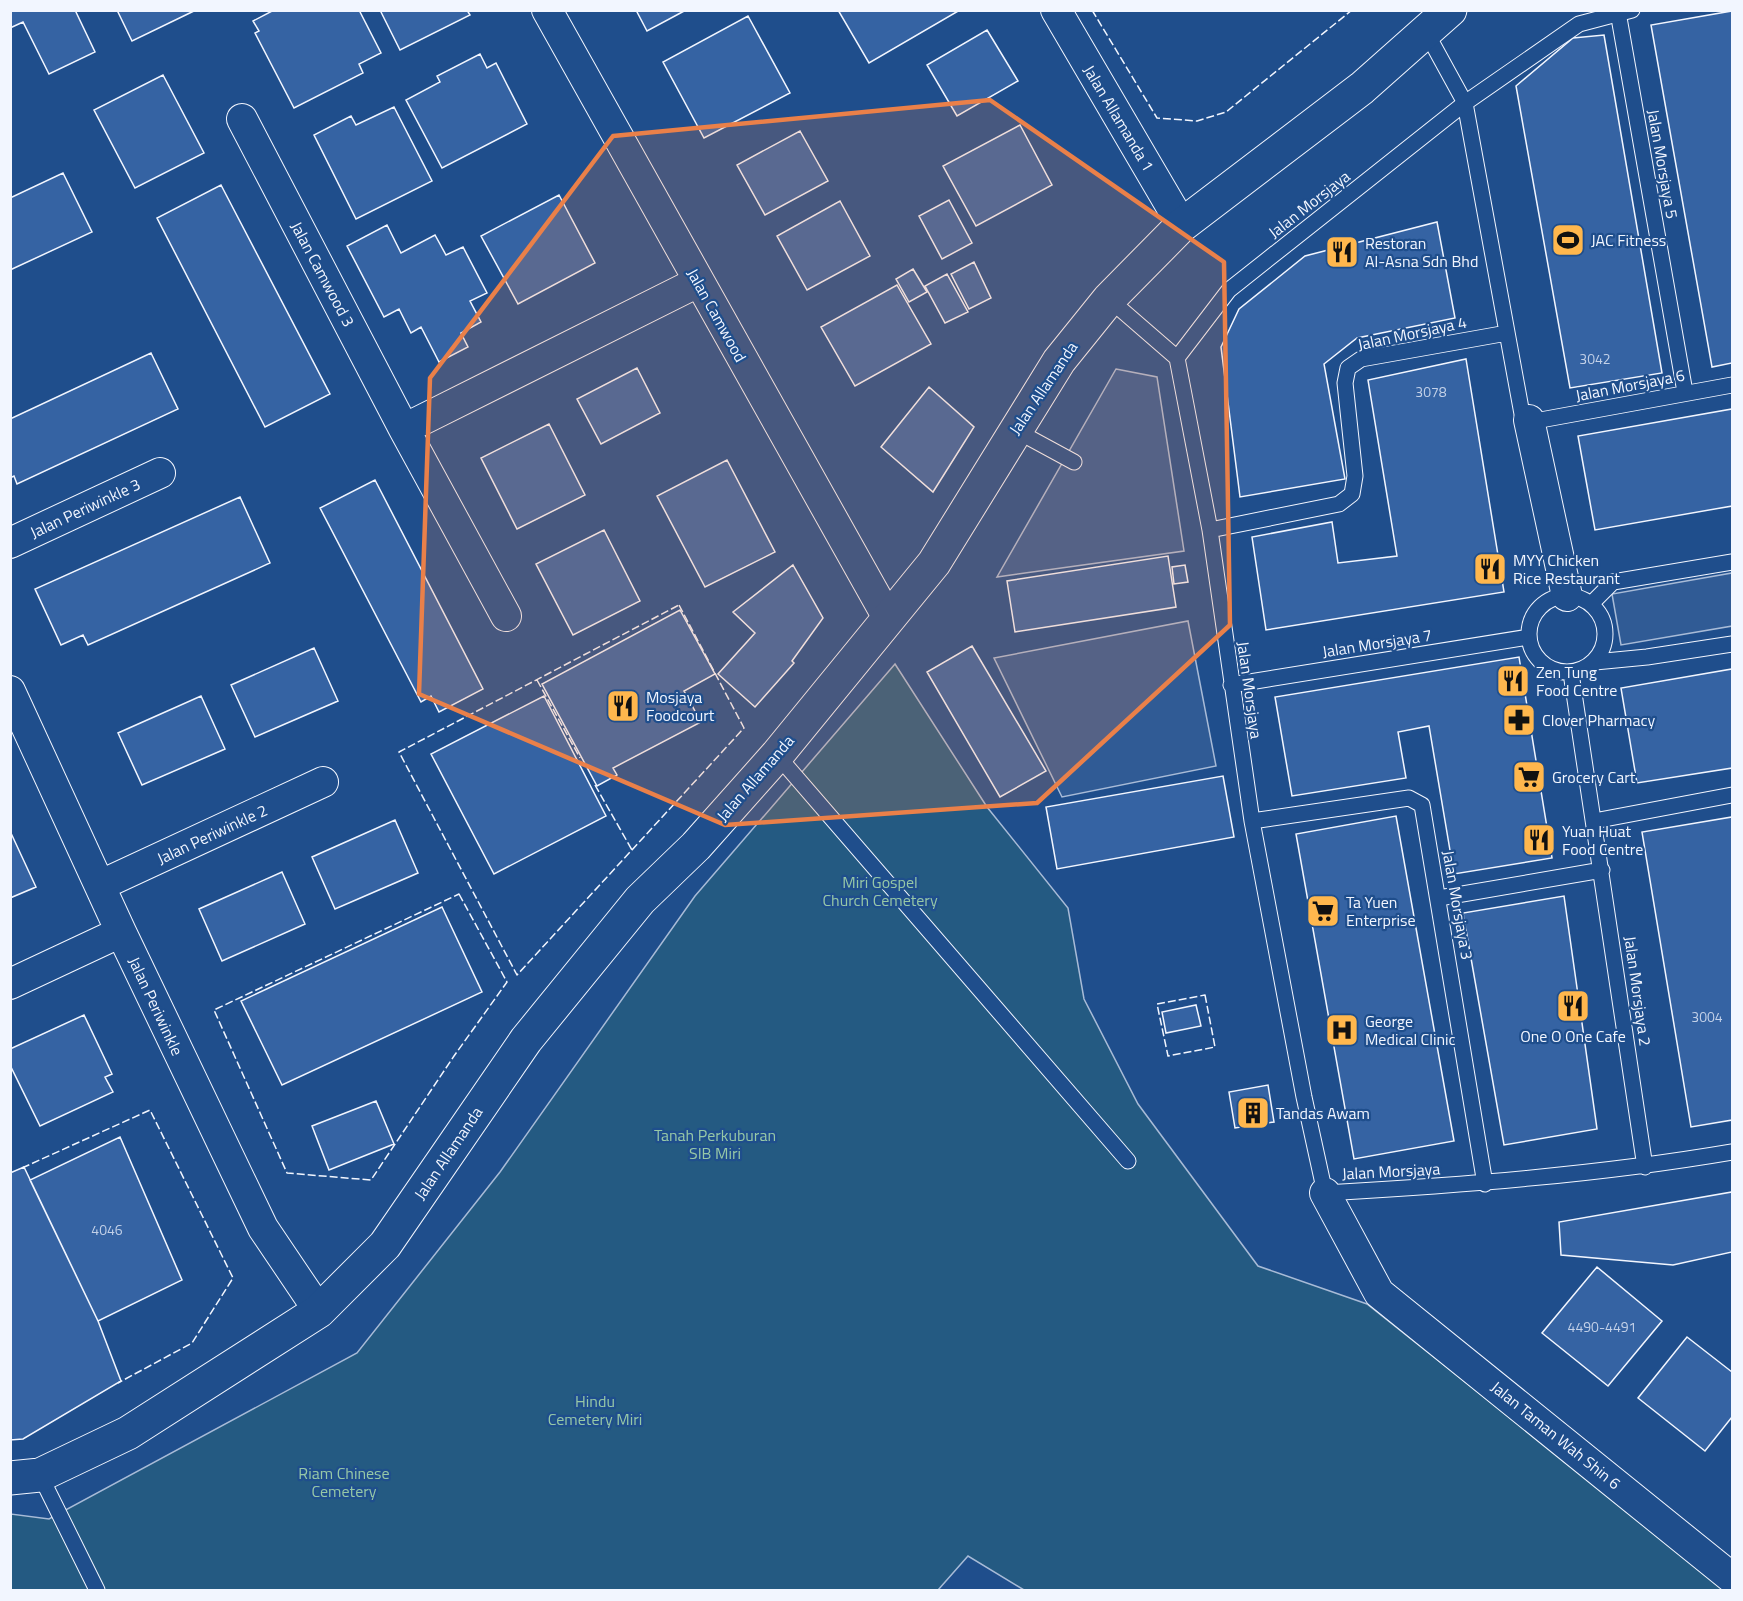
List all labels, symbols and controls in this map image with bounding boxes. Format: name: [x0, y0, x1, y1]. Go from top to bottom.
street label: Jalan Allamanda 1: [1078, 60, 1160, 176]
street label: Jalan Morsjaya 5: [1642, 107, 1684, 221]
street label: Jalan Morsjaya: [1263, 164, 1355, 244]
street label: Jalan Camwood 3: [285, 217, 361, 331]
sports icon: JAC Fitness: [1550, 222, 1586, 258]
place label: JAC Fitness: [1591, 228, 1666, 252]
place label: Restoran Al-Asna Sdn Bhd: [1365, 231, 1478, 273]
restaurant icon: Restoran Al-Asna Sdn Bhd: [1324, 234, 1360, 270]
street label: Jalan Camwood: [681, 264, 753, 366]
street label: Jalan Morsjaya 4: [1355, 310, 1469, 356]
street label: Jalan Allamanda: [1003, 337, 1083, 439]
house number: 3042: [1579, 348, 1611, 369]
street label: Jalan Morsjaya 6: [1573, 363, 1687, 407]
house number: 3078: [1415, 381, 1447, 402]
street label: Jalan Periwinkle 3: [26, 472, 144, 544]
place label: MYY Chicken Rice Restaurant: [1513, 548, 1620, 590]
restaurant icon: MYY Chicken Rice Restaurant: [1472, 551, 1508, 587]
street label: Jalan Morsjaya 7: [1320, 622, 1434, 664]
street label: Jalan Morsjaya: [1231, 640, 1269, 740]
place label: Zen Tung Food Centre: [1536, 660, 1617, 702]
restaurant icon: Zen Tung Food Centre: [1495, 663, 1531, 699]
place label: Mosjaya Foodcourt: [646, 685, 715, 727]
restaurant icon: Mosjaya Foodcourt: [605, 688, 641, 724]
pharmacy icon: Clover Pharmacy: [1501, 702, 1537, 738]
place label: Clover Pharmacy: [1542, 708, 1655, 732]
street label: Jalan Allamanda: [711, 729, 799, 827]
supermarket icon: Grocery Cart: [1511, 759, 1547, 795]
place label: Grocery Cart: [1552, 765, 1636, 789]
street label: Jalan Periwinkle 2: [153, 798, 271, 870]
place label: Yuan Huat Food Centre: [1562, 819, 1643, 861]
restaurant icon: Yuan Huat Food Centre: [1521, 822, 1557, 858]
street label: Jalan Morsjaya 3: [1437, 848, 1479, 962]
park label: Miri Gospel Church Cemetery: [822, 870, 938, 912]
place label: Ta Yuen Enterprise: [1346, 890, 1416, 932]
supermarket icon: Ta Yuen Enterprise: [1305, 893, 1341, 929]
street label: Jalan Morsjaya 2: [1618, 934, 1658, 1048]
street label: Jalan Periwinkle: [123, 953, 189, 1059]
restaurant icon: One O One Cafe: [1555, 988, 1591, 1024]
house number: 3004: [1691, 1006, 1723, 1027]
place label: George Medical Clinic: [1365, 1009, 1456, 1051]
hospital icon: George Medical Clinic: [1324, 1012, 1360, 1048]
place label: One O One Cafe: [1520, 1024, 1626, 1048]
building icon: Tandas Awam: [1235, 1095, 1271, 1131]
place label: Tandas Awam: [1276, 1101, 1370, 1125]
street label: Jalan Allamanda: [408, 1102, 488, 1204]
park label: Tanah Perkuburan SIB Miri: [654, 1123, 776, 1165]
street label: Jalan Morsjaya: [1341, 1156, 1441, 1186]
house number: 4046: [91, 1219, 123, 1240]
house number: 4490-4491: [1568, 1316, 1636, 1337]
street label: Jalan Taman Wah Shin 6: [1486, 1375, 1626, 1495]
park label: Hindu Cemetery Miri: [548, 1389, 642, 1431]
park label: Riam Chinese Cemetery: [298, 1461, 390, 1503]

